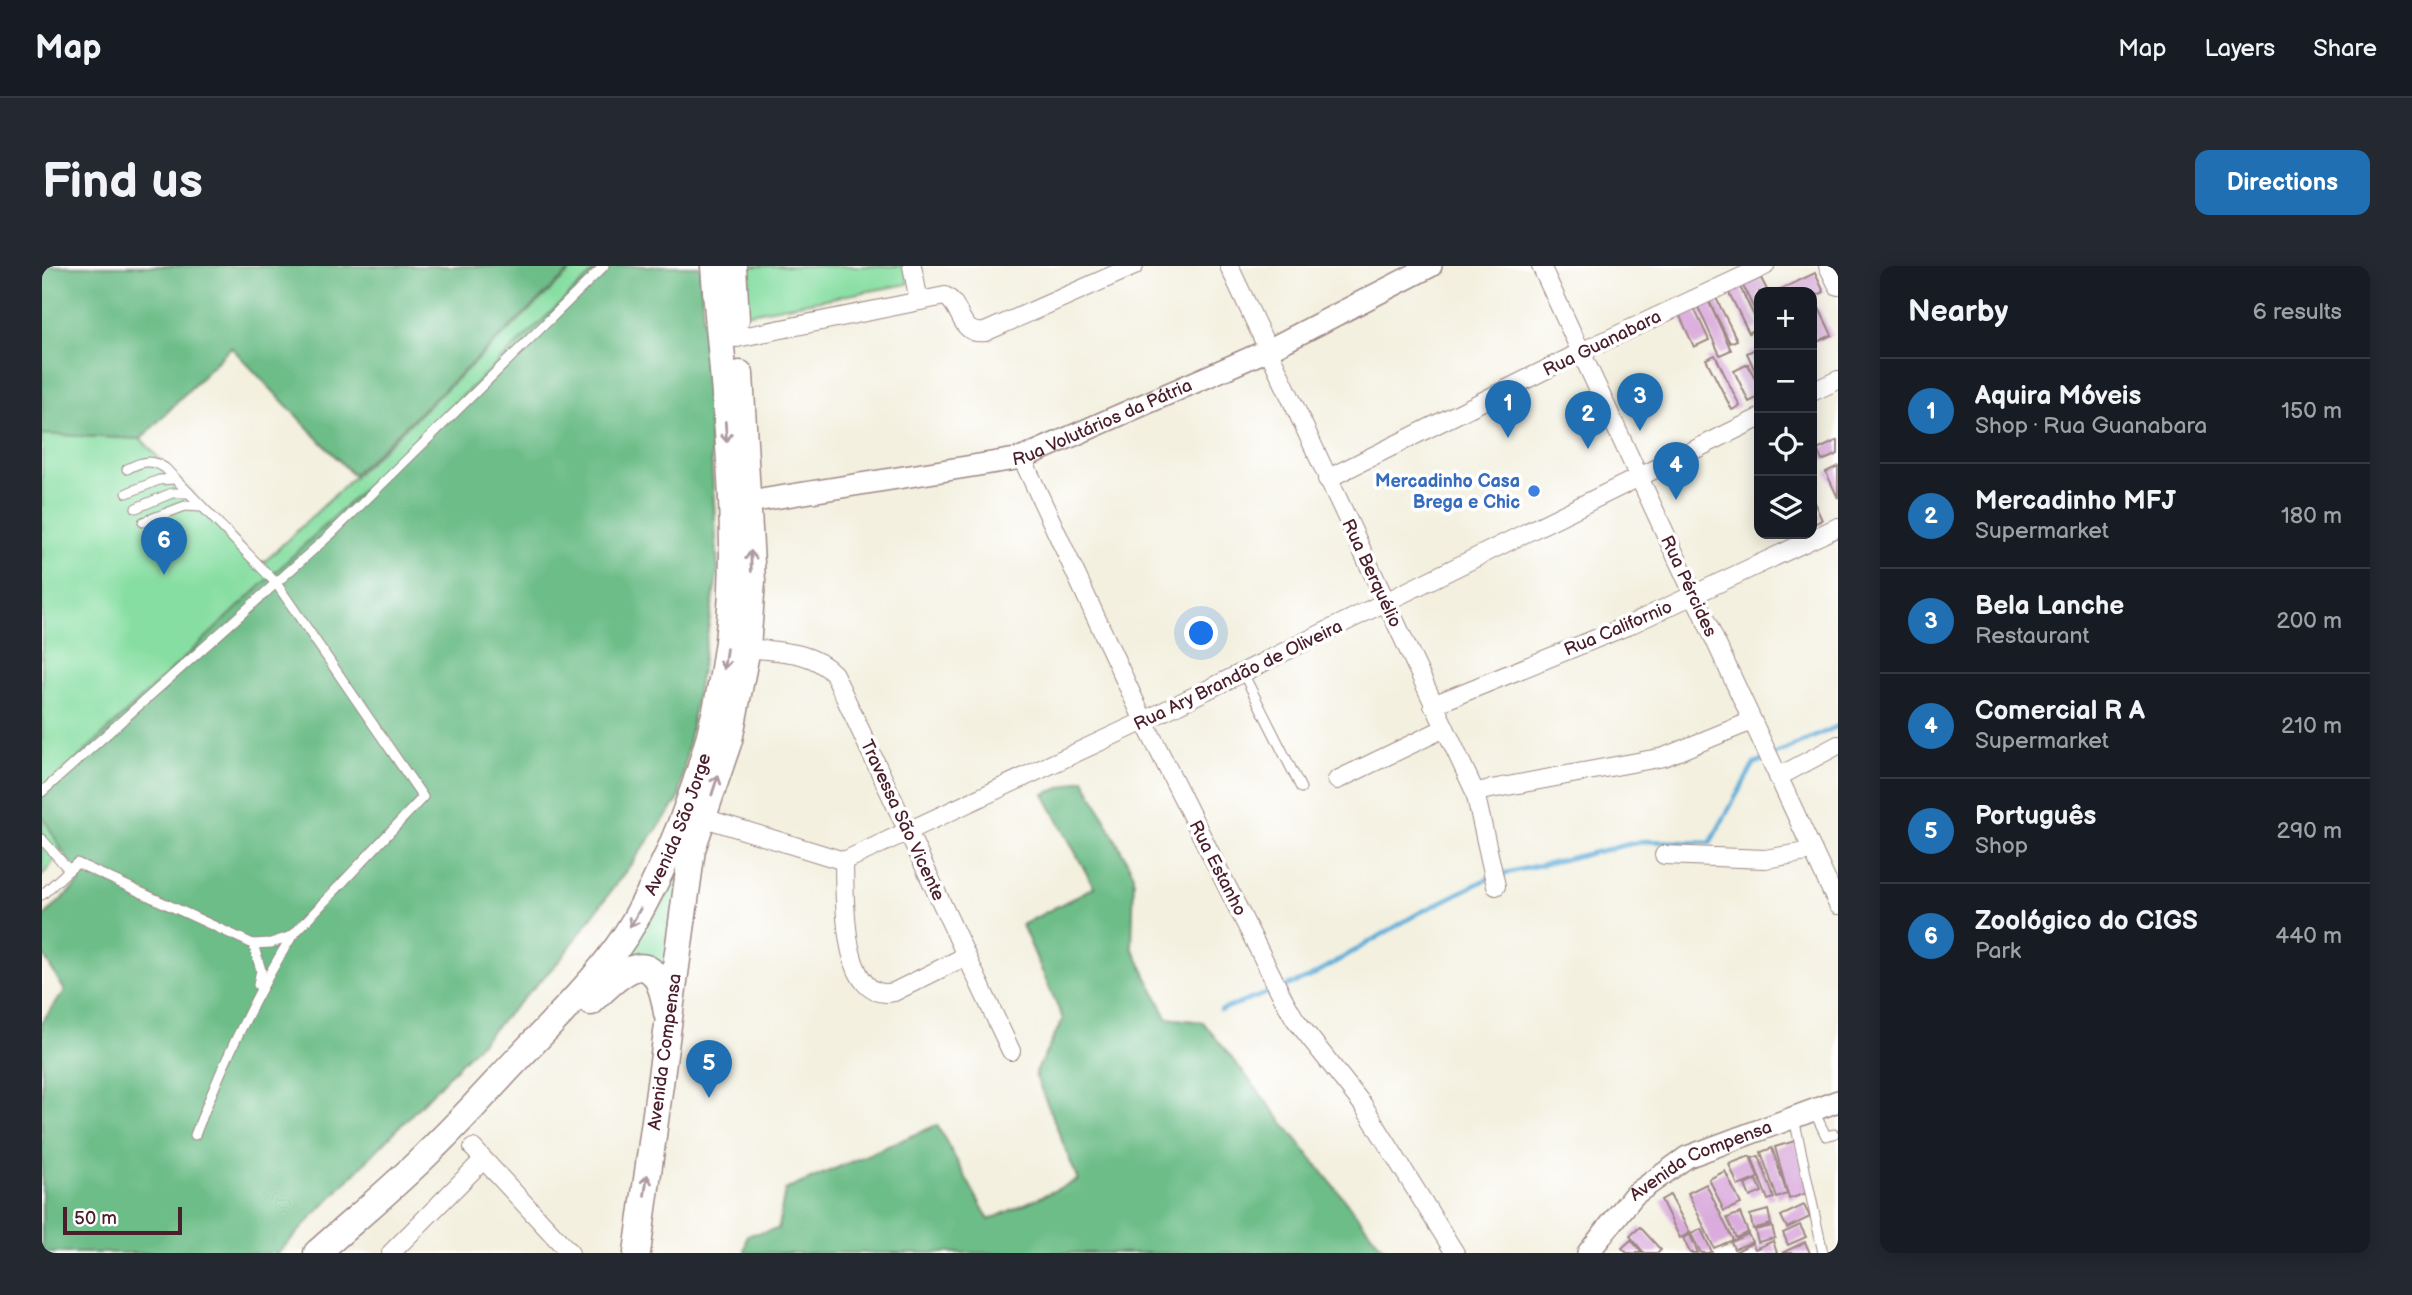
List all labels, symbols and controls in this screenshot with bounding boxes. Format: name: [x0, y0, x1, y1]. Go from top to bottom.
text: Map: [35, 28, 101, 68]
text: Map: [2118, 34, 2166, 63]
text: Layers: [2204, 34, 2275, 63]
text: Share: [2313, 34, 2377, 63]
button: Directions: [2195, 150, 2370, 215]
text: Find us: [42, 153, 203, 212]
map controls: [1754, 287, 1817, 539]
button: +: [1754, 287, 1817, 350]
text: Nearby: [1908, 294, 2008, 330]
text: 6 results: [2253, 298, 2342, 326]
street label: Rua Guanabara: [1540, 306, 1665, 381]
button: −: [1754, 350, 1817, 413]
pin: 3: [1617, 373, 1663, 431]
street label: Rua Volutários da Pátria: [1011, 375, 1195, 470]
pin: 1: [1485, 380, 1531, 438]
text: Aquira Móveis: [1975, 381, 2141, 412]
pin: 2: [1565, 391, 1611, 449]
text: 1: [1926, 397, 1936, 425]
text: 150 m: [2281, 397, 2342, 425]
text: Shop · Rua Guanabara: [1975, 412, 2207, 440]
button: locate: [1754, 413, 1817, 476]
one-way arrow: [719, 420, 732, 443]
pin: 4: [1653, 442, 1699, 500]
place label: Mercadinho Casa Brega e Chic: [1375, 471, 1520, 513]
button: layers: [1754, 476, 1817, 539]
marker: Mercadinho Casa Brega e Chic: [1526, 483, 1542, 499]
text: Mercadinho MFJ: [1975, 486, 2176, 517]
text: 2: [1924, 502, 1938, 530]
text: 180 m: [2281, 502, 2342, 530]
street label: Rua Berquélio: [1337, 516, 1406, 631]
pin: 6: [141, 517, 187, 575]
text: Supermarket: [1975, 517, 2109, 545]
street label: Rua Pércides: [1656, 532, 1721, 640]
one-way arrow: [744, 550, 758, 573]
text: Bela Lanche: [1975, 591, 2124, 622]
street label: Rua Californio: [1561, 596, 1675, 661]
text: 3: [1924, 607, 1938, 635]
text: 200 m: [2276, 607, 2342, 635]
street label: Rua Ary Brandão de Oliveira: [1131, 616, 1346, 735]
your location: [1184, 616, 1218, 650]
text: Restaurant: [1975, 622, 2089, 650]
one-way arrow: [718, 647, 731, 670]
text: Comercial R A: [1975, 696, 2145, 727]
text: 4: [1924, 712, 1938, 740]
text: 210 m: [2281, 712, 2342, 740]
text: Supermarket: [1975, 727, 2109, 755]
street label: Travessa São Vicente: [856, 736, 949, 904]
street label: Avenida São Jorge: [640, 751, 716, 899]
one-way arrow: [710, 774, 723, 796]
text: Português: [1975, 801, 2096, 832]
street label: Rua Estanho: [1185, 817, 1251, 919]
text: 5: [1924, 817, 1938, 845]
text: 290 m: [2276, 817, 2342, 845]
text: Shop: [1975, 832, 2028, 860]
text: Zoológico do CIGS: [1975, 906, 2198, 937]
one-way arrow: [628, 908, 642, 928]
text: 6: [1924, 922, 1938, 950]
text: 440 m: [2275, 922, 2342, 950]
text: Park: [1975, 937, 2021, 965]
street label: Avenida Compensa: [644, 972, 686, 1132]
pin: 5: [686, 1040, 732, 1098]
street label: Avenida Compensa: [1626, 1116, 1775, 1206]
one-way arrow: [640, 1174, 653, 1197]
scale bar: [63, 1204, 182, 1236]
text: 50 m: [74, 1207, 117, 1230]

